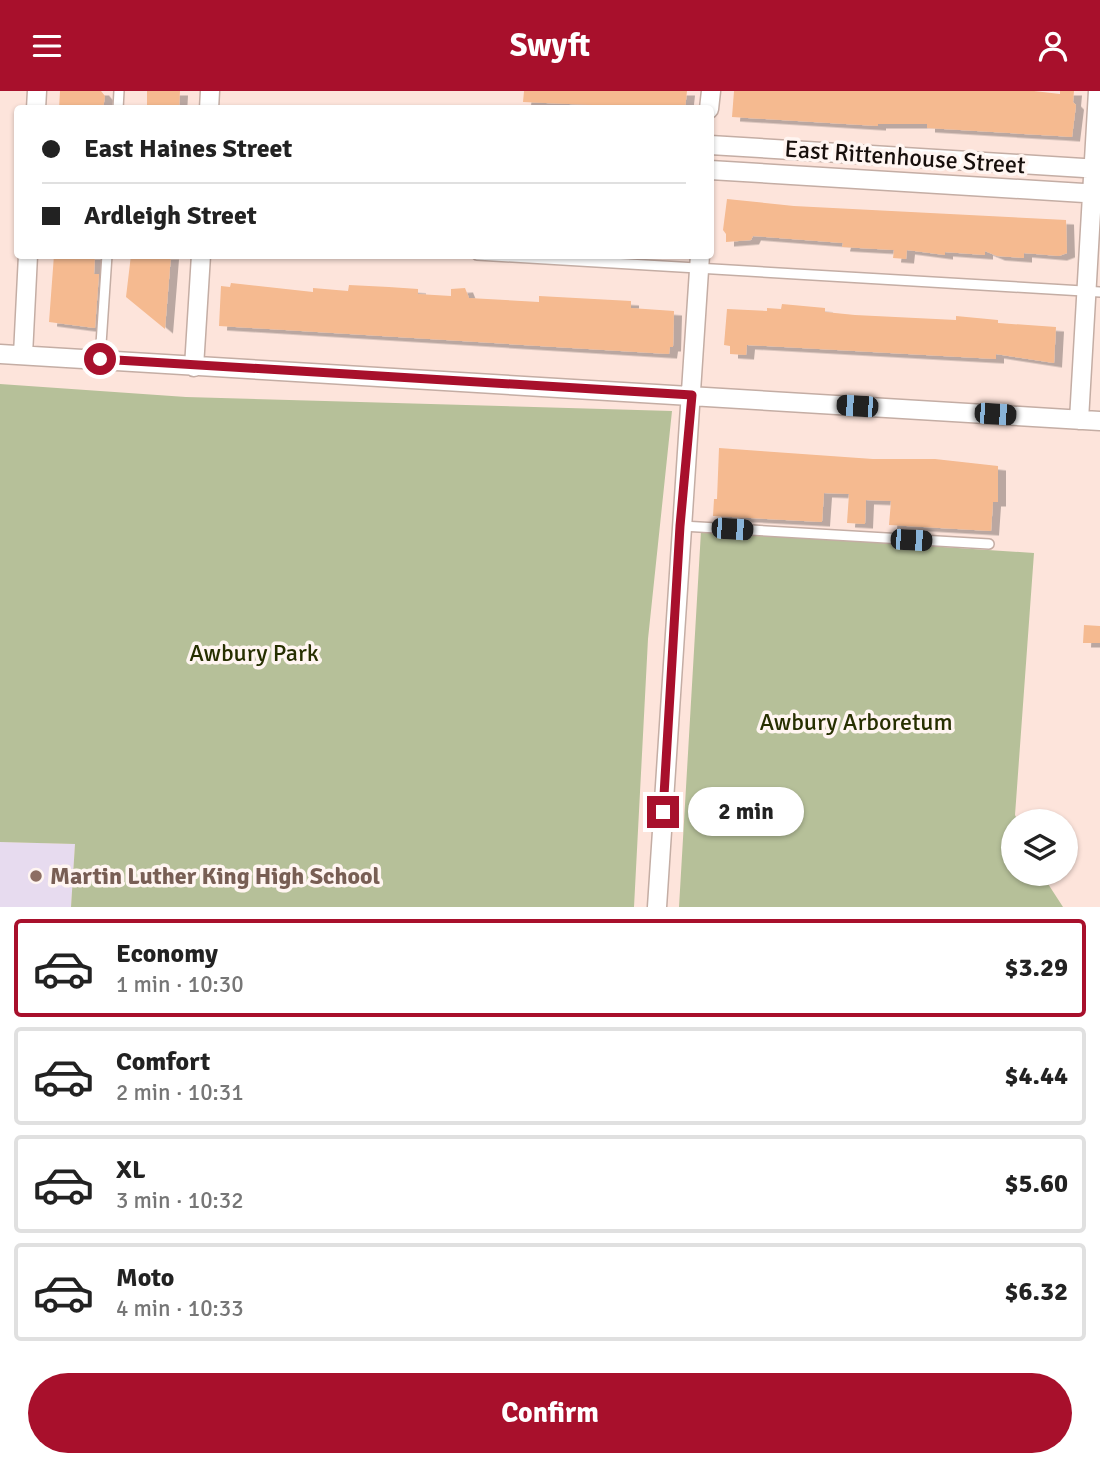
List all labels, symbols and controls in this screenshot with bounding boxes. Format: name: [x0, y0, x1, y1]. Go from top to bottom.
text: Swyft: [510, 26, 590, 65]
icon: menu: [28, 27, 66, 65]
icon: person: [1034, 27, 1072, 65]
text: East Haines Street: [84, 133, 292, 165]
street label: East Rittenhouse Street: [784, 134, 1026, 180]
text: Ardleigh Street: [84, 200, 257, 232]
route start: [84, 343, 116, 375]
car: [836, 394, 879, 418]
car: [974, 402, 1017, 426]
car: [711, 517, 754, 541]
car: [890, 528, 933, 552]
park label: Awbury Park: [189, 638, 319, 668]
park label: Awbury Arboretum: [759, 707, 953, 737]
callout: 2 min: [688, 787, 803, 837]
route end: [647, 796, 679, 828]
text: 2 min: [718, 797, 774, 826]
map controls: [1001, 809, 1078, 886]
button: layers: [1001, 809, 1078, 886]
place label: Martin Luther King High School: [50, 861, 380, 891]
marker: Martin Luther King High School: [28, 868, 44, 884]
icon: car: [32, 937, 95, 1000]
text: Economy: [116, 938, 218, 970]
text: $3.29: [1004, 952, 1068, 984]
text: 1 min · 10:30: [116, 970, 244, 999]
icon: car: [32, 1045, 95, 1108]
text: Comfort: [116, 1046, 210, 1078]
text: $4.44: [1004, 1060, 1068, 1092]
text: 2 min · 10:31: [116, 1078, 244, 1107]
icon: car: [32, 1153, 95, 1216]
text: XL: [116, 1154, 146, 1186]
text: $5.60: [1004, 1168, 1068, 1200]
text: 3 min · 10:32: [116, 1186, 244, 1215]
icon: car: [32, 1261, 95, 1324]
text: Moto: [116, 1262, 174, 1294]
text: $6.32: [1004, 1276, 1068, 1308]
text: 4 min · 10:33: [116, 1294, 244, 1323]
button: Confirm: [28, 1373, 1072, 1453]

